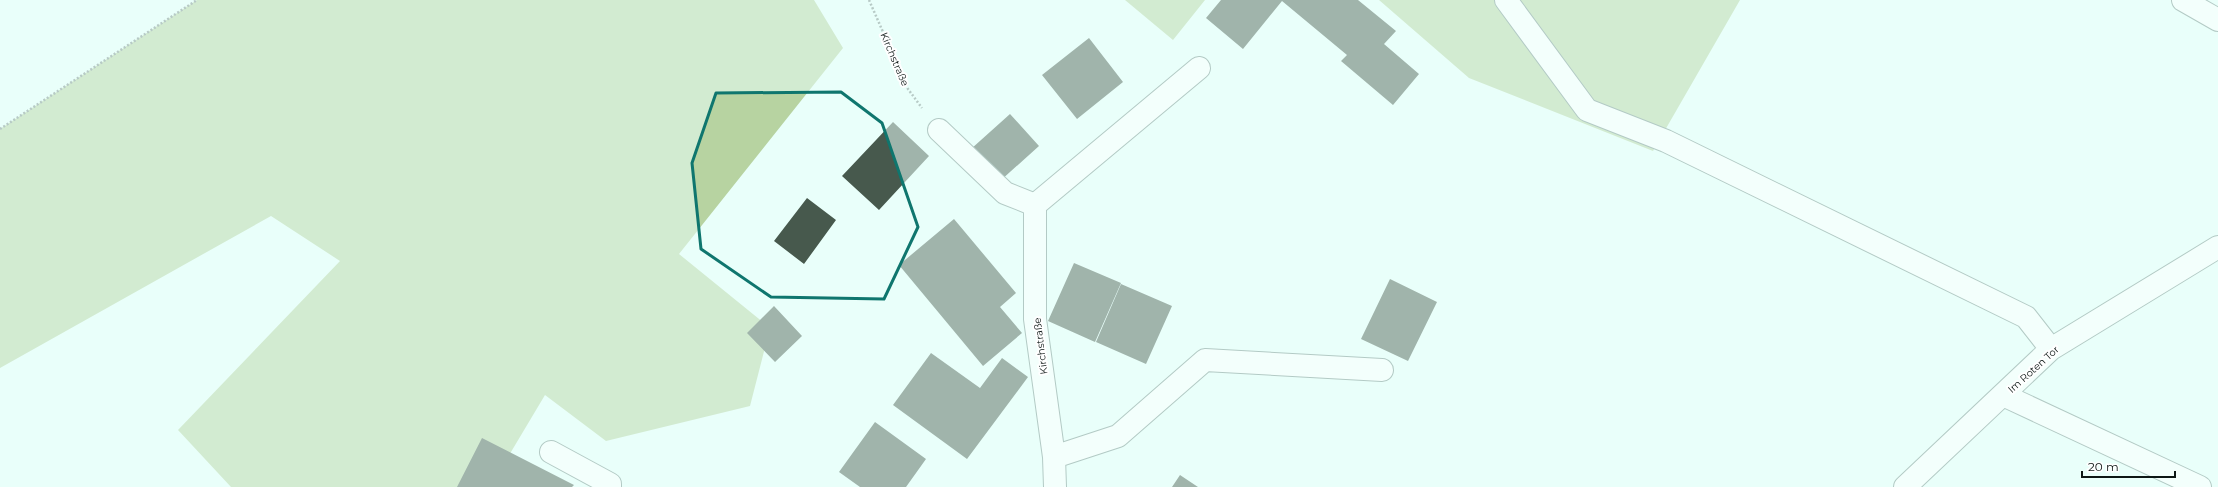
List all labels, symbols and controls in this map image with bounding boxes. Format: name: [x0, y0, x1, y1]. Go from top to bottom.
street label: Kirchstraße: [877, 30, 912, 88]
street label: Kirchstraße: [1031, 317, 1050, 375]
street label: Im Roten Tor: [2005, 343, 2062, 396]
scale bar: [2082, 453, 2175, 479]
text: 20 m: [2088, 459, 2119, 474]

